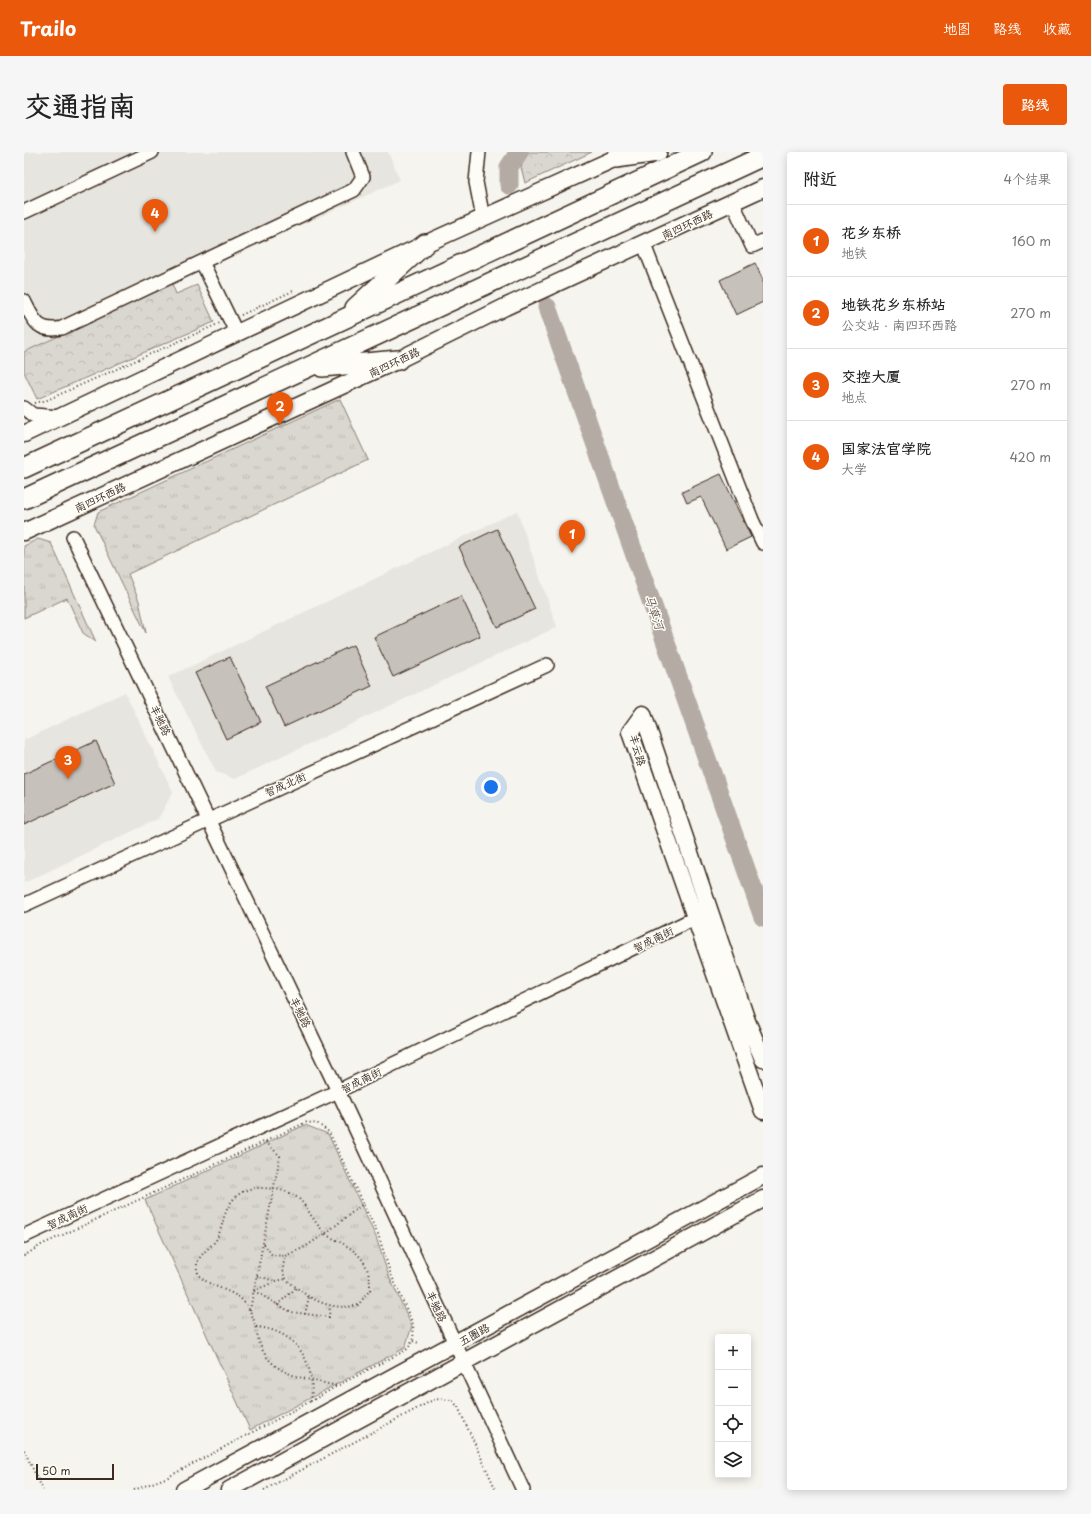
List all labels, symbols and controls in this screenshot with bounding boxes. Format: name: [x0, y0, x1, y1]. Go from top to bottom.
text: Trailo: [20, 14, 76, 42]
text: 地图: [943, 18, 971, 39]
text: 路线: [993, 18, 1021, 39]
text: 收藏: [1043, 18, 1071, 39]
text: 交通指南: [24, 83, 136, 126]
button: 路线: [1003, 84, 1067, 125]
text: 附近: [803, 165, 837, 191]
text: 4个结果: [1003, 169, 1051, 188]
pin: 4: [142, 199, 168, 232]
street label: 南四环西路: [658, 205, 716, 243]
text: 花乡东桥: [841, 220, 901, 243]
text: 1: [813, 231, 819, 250]
text: 160 m: [1012, 231, 1051, 250]
text: 地铁: [841, 243, 867, 262]
text: 地铁花乡东桥站: [841, 292, 946, 315]
text: 2: [811, 303, 821, 322]
text: 270 m: [1010, 303, 1051, 322]
text: 公交站 · 南四环西路: [841, 315, 957, 334]
street label: 南四环西路: [365, 343, 423, 381]
text: 交控大厦: [841, 364, 901, 387]
text: 3: [812, 375, 820, 394]
text: 270 m: [1010, 375, 1051, 394]
text: 地点: [841, 387, 867, 406]
pin: 2: [267, 392, 293, 425]
text: 国家法官学院: [841, 436, 931, 459]
text: 4: [812, 447, 820, 466]
text: 420 m: [1009, 447, 1051, 466]
text: 大学: [841, 459, 867, 478]
street label: 南四环西路: [71, 478, 129, 516]
pin: 1: [559, 520, 585, 553]
water label: 马草河: [641, 592, 670, 634]
street label: 丰驰路: [146, 701, 176, 739]
street label: 丰云路: [625, 732, 651, 768]
pin: 3: [55, 746, 81, 779]
street label: 智成北街: [261, 767, 309, 801]
your location: [481, 777, 501, 797]
street label: 智成南街: [630, 921, 677, 956]
street label: 丰驰路: [286, 993, 316, 1031]
street label: 智成南街: [338, 1062, 385, 1097]
street label: 智成南街: [43, 1199, 91, 1233]
street label: 丰驰路: [422, 1287, 452, 1325]
street label: 五圈路: [455, 1319, 493, 1349]
map controls: [715, 1334, 751, 1478]
button: +: [715, 1334, 751, 1370]
button: −: [715, 1370, 751, 1406]
button: locate: [715, 1406, 751, 1442]
button: layers: [715, 1442, 751, 1478]
scale bar: [36, 1462, 114, 1481]
text: 50 m: [42, 1462, 71, 1479]

